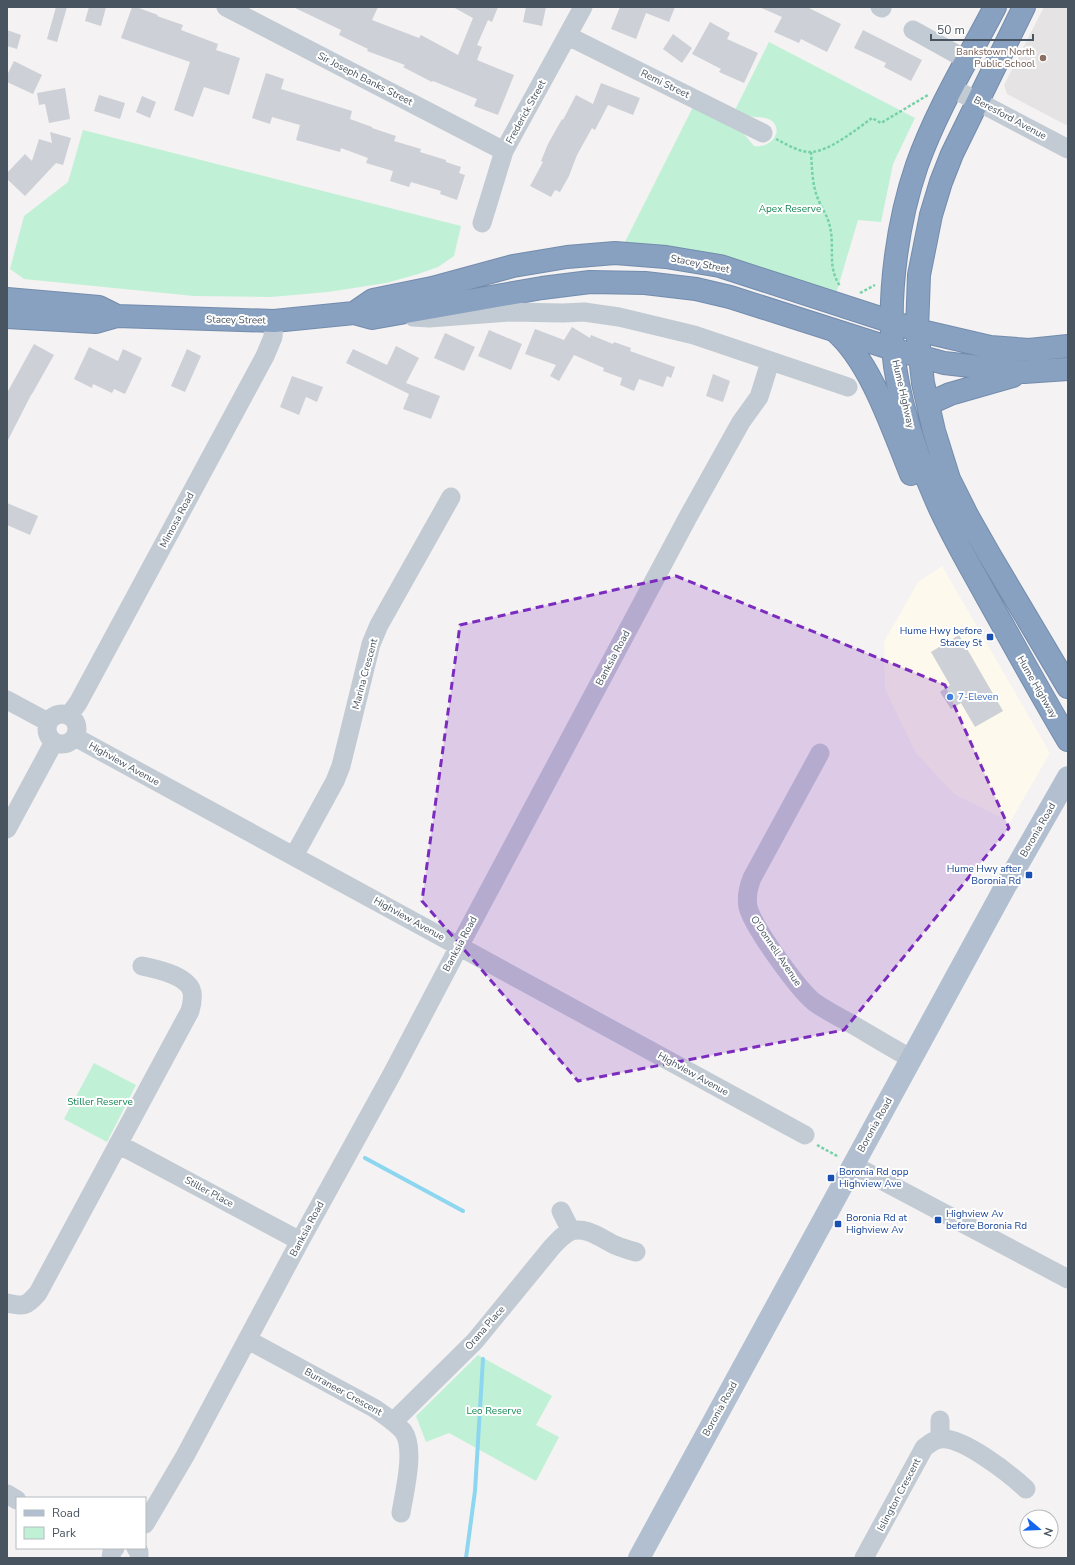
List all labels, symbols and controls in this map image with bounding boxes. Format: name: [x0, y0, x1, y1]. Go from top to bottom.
scale bar: [931, 16, 1033, 42]
text: 50 m: [937, 22, 965, 38]
place label: Bankstown North Public School: [956, 45, 1035, 71]
street label: Sir Joseph Banks Street: [315, 49, 415, 109]
marker: Bankstown North Public School: [1038, 53, 1048, 63]
street label: Remi Street: [638, 66, 692, 102]
street label: Frederick Street: [503, 77, 550, 146]
street label: Beresford Avenue: [971, 93, 1049, 143]
park label: Apex Reserve: [759, 202, 821, 216]
street label: Stacey Street: [669, 251, 731, 277]
street label: Stacey Street: [206, 312, 266, 328]
street label: Hume Highway: [888, 358, 918, 430]
street label: Mimosa Road: [157, 490, 198, 550]
place label: Hume Hwy before Stacey St: [900, 624, 982, 650]
street label: Banksia Road: [593, 628, 634, 688]
marker: Hume Hwy before Stacey St: [985, 632, 995, 642]
street label: Marina Crescent: [349, 637, 381, 711]
street label: Hume Highway: [1013, 653, 1061, 721]
place label: 7-Eleven: [958, 690, 998, 704]
marker: 7-Eleven: [945, 692, 955, 702]
street label: Highview Avenue: [86, 739, 162, 789]
street label: Boronia Road: [1017, 800, 1059, 860]
place label: Hume Hwy after Boronia Rd: [947, 862, 1021, 888]
marker: Hume Hwy after Boronia Rd: [1024, 870, 1034, 880]
street label: Highview Avenue: [371, 894, 447, 944]
street label: O'Donnell Avenue: [747, 913, 805, 989]
street label: Banksia Road: [440, 914, 481, 974]
street label: Highview Avenue: [655, 1049, 731, 1099]
park label: Stiller Reserve: [67, 1095, 133, 1109]
street label: Boronia Road: [854, 1095, 896, 1155]
place label: Boronia Rd opp Highview Ave: [839, 1165, 909, 1191]
street label: Stiller Place: [182, 1173, 236, 1211]
marker: Boronia Rd opp Highview Ave: [826, 1173, 836, 1183]
street label: Banksia Road: [287, 1199, 328, 1259]
place label: Highview Av before Boronia Rd: [946, 1207, 1027, 1233]
place label: Boronia Rd at Highview Av: [846, 1211, 908, 1237]
marker: Highview Av before Boronia Rd: [933, 1215, 943, 1225]
marker: Boronia Rd at Highview Av: [833, 1219, 843, 1229]
street label: Orana Place: [462, 1303, 508, 1353]
street label: Burraneer Crescent: [302, 1365, 385, 1419]
street label: Boronia Road: [699, 1379, 741, 1439]
park label: Leo Reserve: [466, 1404, 522, 1418]
street label: Islington Crescent: [874, 1456, 924, 1534]
legend: [16, 1497, 146, 1549]
text: Road: [52, 1505, 80, 1521]
north arrow: [1019, 1509, 1059, 1549]
text: Park: [52, 1525, 77, 1541]
text: N: [1040, 1526, 1056, 1538]

